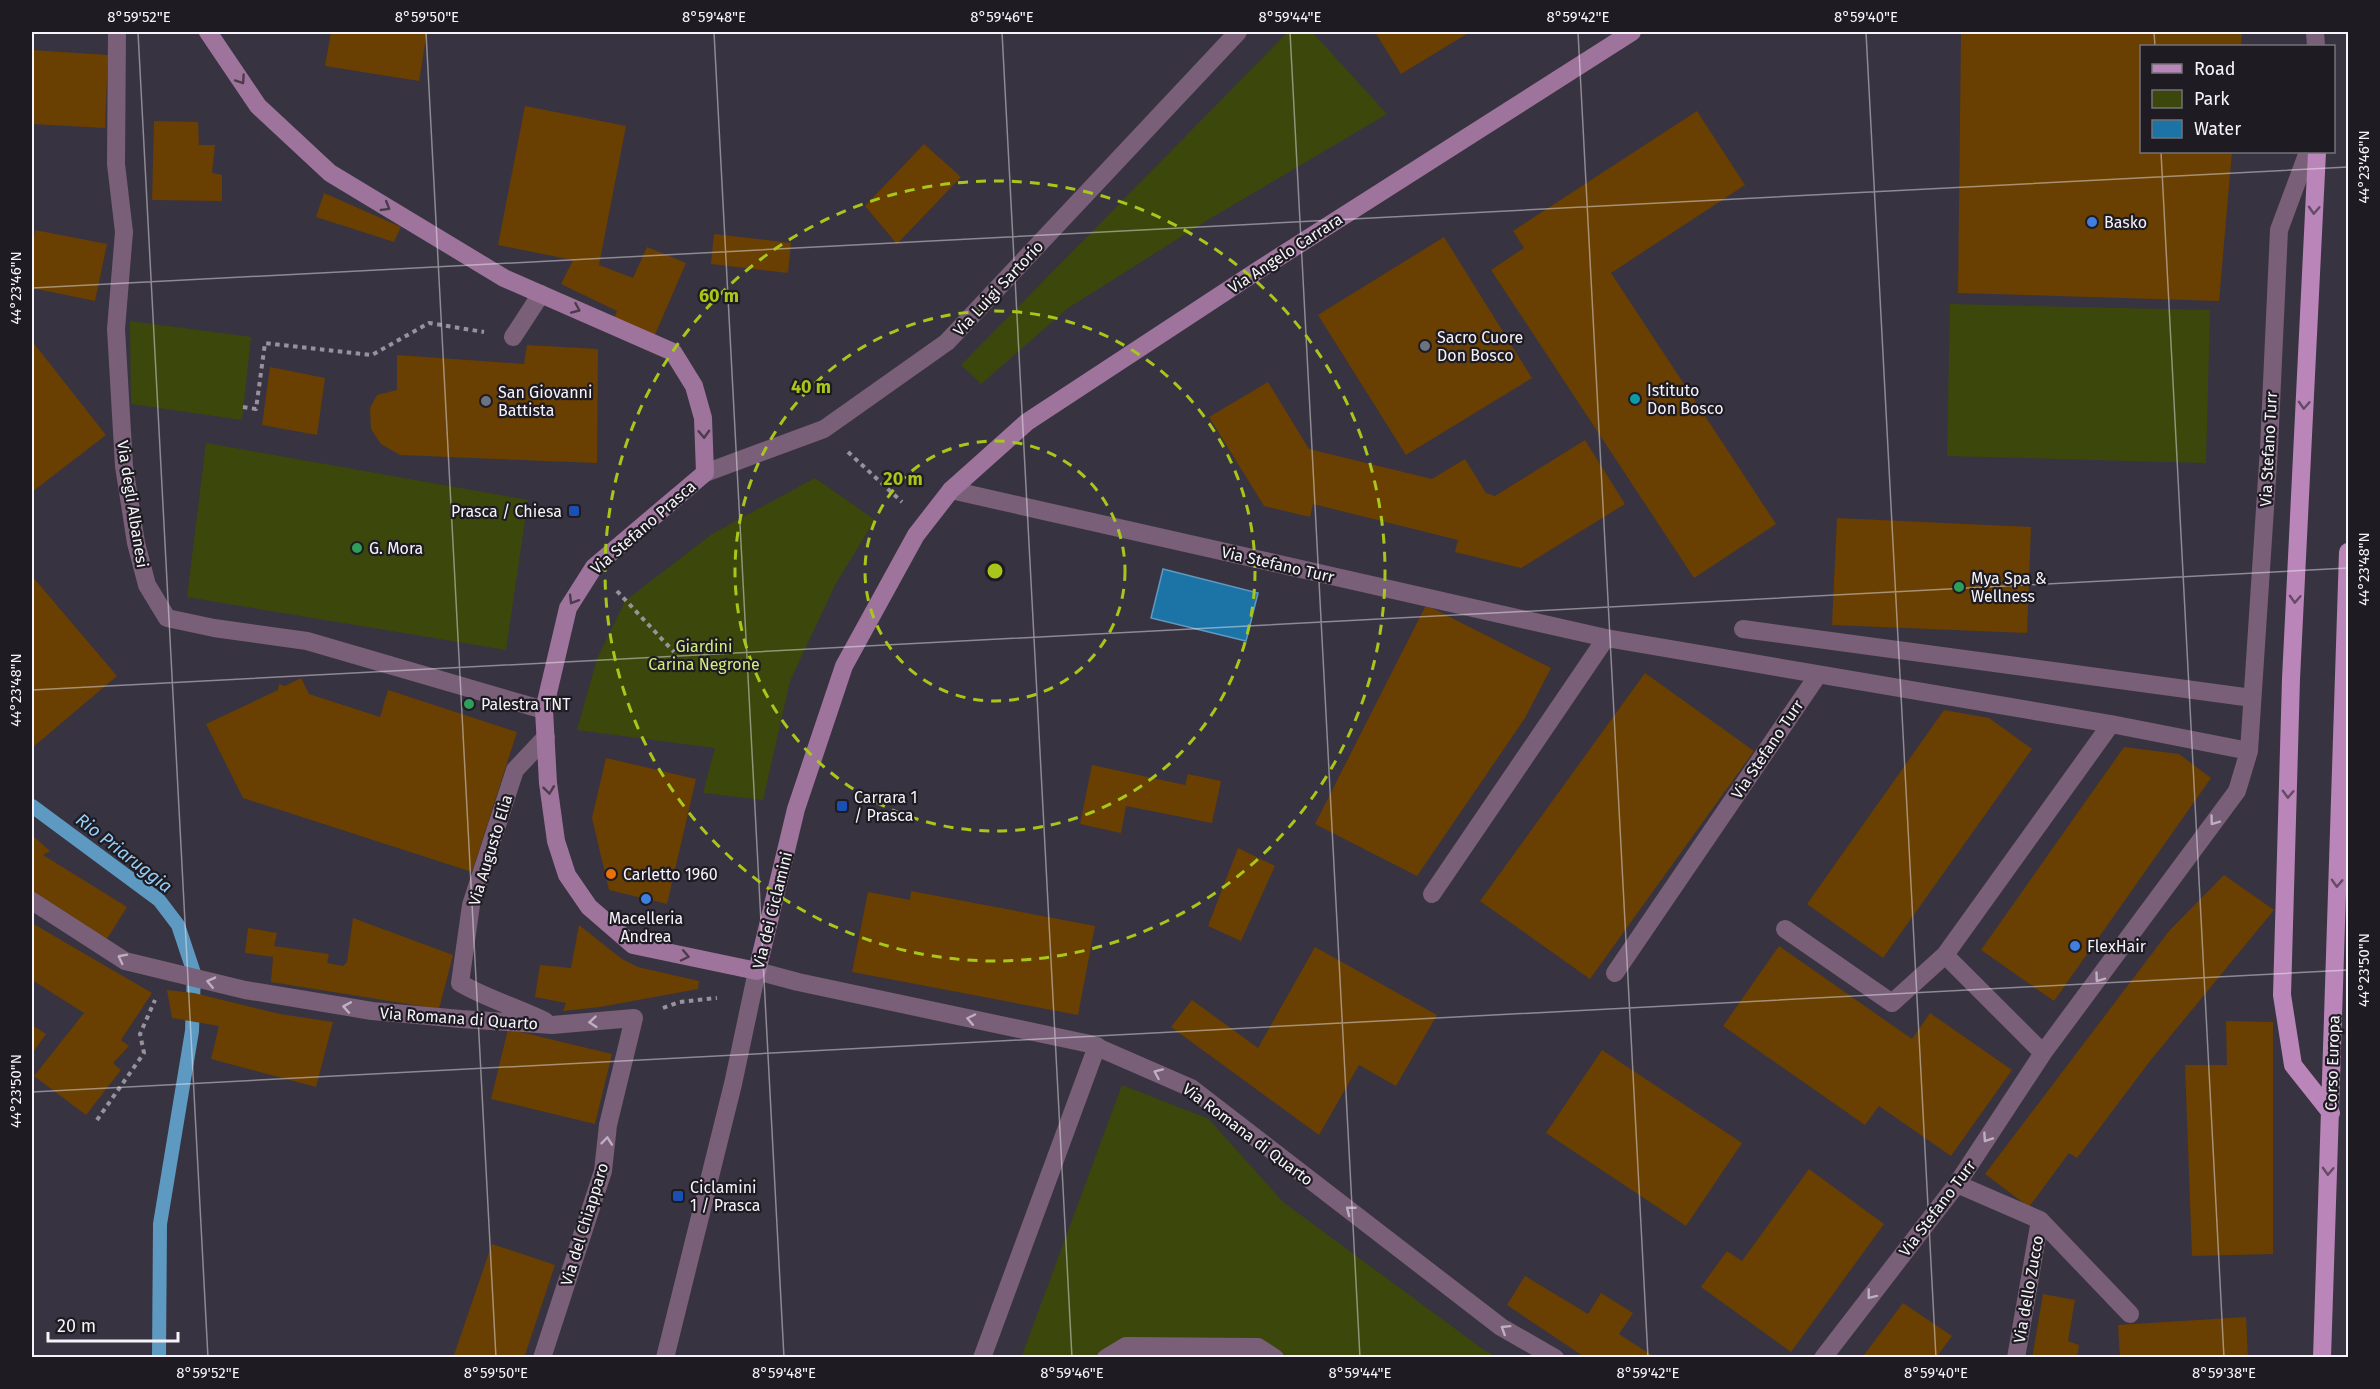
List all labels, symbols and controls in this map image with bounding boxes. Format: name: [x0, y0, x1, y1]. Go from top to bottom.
text: 8°59'52"E: [107, 8, 171, 26]
text: 8°59'50"E: [395, 8, 459, 26]
text: 8°59'48"E: [682, 8, 746, 26]
text: 8°59'46"E: [970, 8, 1034, 26]
text: 8°59'44"E: [1258, 8, 1322, 26]
text: 8°59'42"E: [1546, 8, 1610, 26]
text: 8°59'40"E: [1834, 8, 1898, 26]
legend: [2140, 45, 2335, 153]
text: Road: [2194, 58, 2236, 80]
one-way arrow: [234, 73, 245, 84]
text: Park: [2194, 88, 2230, 110]
text: Water: [2194, 118, 2241, 140]
text: 44°23'46"N: [2355, 130, 2373, 204]
one-way arrow: [380, 199, 390, 211]
one-way arrow: [2308, 205, 2321, 214]
street label: Via Angelo Carrara: [1225, 209, 1346, 297]
place label: Basko: [2104, 213, 2147, 232]
marker: Basko: [2085, 215, 2099, 229]
street label: Via Luigi Sartorio: [949, 237, 1047, 340]
text: 44°23'46"N: [7, 251, 25, 325]
text: 60 m: [699, 285, 739, 307]
one-way arrow: [569, 302, 580, 314]
place label: Sacro Cuore Don Bosco: [1437, 328, 1523, 365]
marker: Sacro Cuore Don Bosco: [1418, 339, 1432, 353]
text: 40 m: [791, 376, 831, 398]
place label: Istituto Don Bosco: [1647, 381, 1723, 418]
place label: San Giovanni Battista: [498, 383, 593, 420]
street label: Via Stefano Turr: [2256, 390, 2281, 507]
marker: Istituto Don Bosco: [1628, 392, 1642, 406]
marker: San Giovanni Battista: [479, 394, 493, 408]
one-way arrow: [2297, 400, 2310, 409]
one-way arrow: [697, 429, 710, 438]
street label: Via degli Albanesi: [113, 439, 152, 569]
text: 20 m: [883, 468, 923, 490]
street label: Via Stefano Prasca: [587, 477, 700, 578]
place label: Prasca / Chiesa: [451, 502, 562, 521]
marker: Prasca / Chiesa: [567, 504, 581, 518]
text: 44°23'48"N: [2355, 532, 2373, 606]
place label: G. Mora: [369, 539, 423, 558]
marker: G. Mora: [350, 541, 364, 555]
street label: Via Stefano Turr: [1220, 542, 1337, 587]
centre of rings: [985, 561, 1005, 581]
place label: Mya Spa & Wellness: [1971, 569, 2047, 606]
marker: Mya Spa & Wellness: [1952, 580, 1966, 594]
one-way arrow: [568, 594, 580, 604]
one-way arrow: [2288, 595, 2301, 604]
park label: Giardini Carina Negrone: [648, 637, 760, 674]
text: 44°23'48"N: [7, 653, 25, 727]
place label: Palestra TNT: [481, 695, 571, 714]
street label: Via Stefano Turr: [1727, 695, 1808, 802]
marker: Palestra TNT: [462, 697, 476, 711]
one-way arrow: [542, 786, 555, 795]
place label: Carrara 1 / Prasca: [854, 788, 918, 825]
one-way arrow: [2282, 790, 2294, 799]
street label: Via Augusto Elia: [465, 792, 516, 908]
marker: Carrara 1 / Prasca: [835, 799, 849, 813]
water label: Rio Priaruggia: [71, 809, 177, 897]
one-way arrow: [2211, 815, 2222, 826]
street label: Via dei Ciclamini: [749, 850, 796, 971]
place label: Carletto 1960: [623, 865, 718, 884]
marker: Carletto 1960: [604, 867, 618, 881]
one-way arrow: [2331, 878, 2344, 887]
marker: Macelleria Andrea: [639, 892, 653, 906]
place label: Macelleria Andrea: [609, 909, 683, 946]
text: 44°23'50"N: [2355, 933, 2373, 1007]
place label: FlexHair: [2087, 937, 2147, 956]
marker: FlexHair: [2068, 939, 2082, 953]
one-way arrow: [680, 949, 690, 962]
one-way arrow: [117, 953, 128, 965]
one-way arrow: [2095, 972, 2106, 983]
one-way arrow: [207, 977, 217, 990]
one-way arrow: [342, 1001, 352, 1014]
street label: Via Romana di Quarto: [379, 1003, 539, 1033]
one-way arrow: [967, 1013, 977, 1026]
one-way arrow: [588, 1015, 597, 1028]
street label: Corso Europa: [2321, 1015, 2344, 1111]
text: 44°23'50"N: [7, 1054, 25, 1128]
one-way arrow: [1153, 1068, 1164, 1080]
street label: Via Romana di Quarto: [1179, 1079, 1317, 1190]
one-way arrow: [1983, 1131, 1994, 1142]
one-way arrow: [600, 1136, 612, 1145]
street label: Via Stefano Turr: [1895, 1156, 1980, 1260]
street label: Via del Chiapparo: [557, 1160, 612, 1288]
one-way arrow: [2322, 1167, 2335, 1176]
place label: Ciclamini 1 / Prasca: [690, 1178, 761, 1215]
marker: Ciclamini 1 / Prasca: [671, 1189, 685, 1203]
one-way arrow: [1345, 1207, 1356, 1218]
street label: Via dello Zucco: [2010, 1234, 2047, 1344]
one-way arrow: [1867, 1288, 1878, 1299]
scale bar: [48, 1305, 178, 1343]
text: 20 m: [57, 1315, 96, 1337]
one-way arrow: [1501, 1324, 1511, 1336]
text: 8°59'52"E: [176, 1364, 240, 1382]
text: 8°59'50"E: [464, 1364, 528, 1382]
text: 8°59'48"E: [752, 1364, 816, 1382]
text: 8°59'46"E: [1040, 1364, 1104, 1382]
text: 8°59'44"E: [1328, 1364, 1392, 1382]
text: 8°59'42"E: [1616, 1364, 1680, 1382]
text: 8°59'40"E: [1904, 1364, 1968, 1382]
text: 8°59'38"E: [2192, 1364, 2256, 1382]

